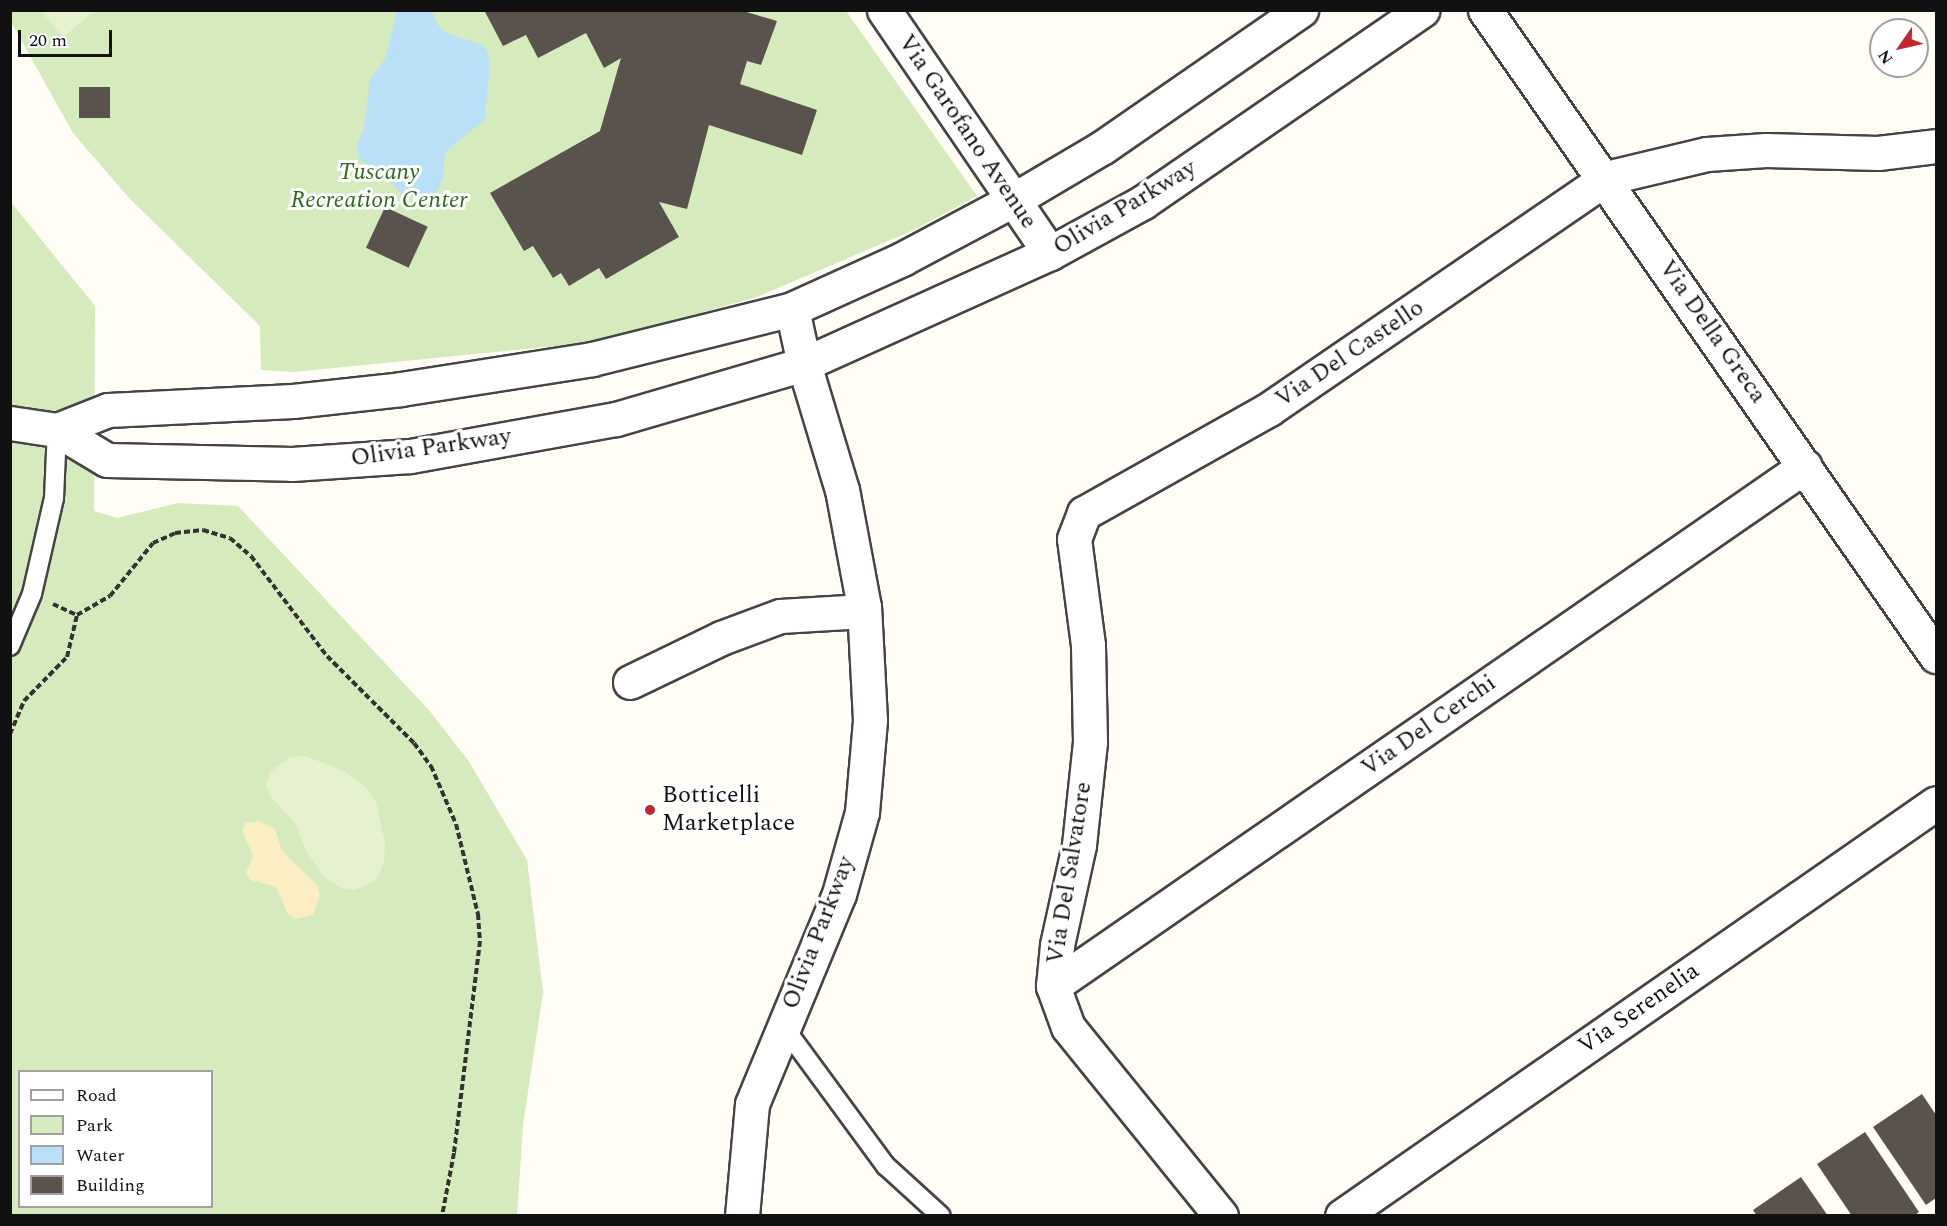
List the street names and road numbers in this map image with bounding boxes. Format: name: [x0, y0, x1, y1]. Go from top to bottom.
street label: Via Garofano Avenue: [891, 30, 1043, 234]
street label: Olivia Parkway: [1048, 154, 1202, 262]
street label: Via Della Greca: [1652, 255, 1772, 409]
street label: Via Del Castello: [1270, 294, 1430, 414]
street label: Olivia Parkway: [349, 423, 513, 473]
street label: Via Del Cerchi: [1356, 669, 1502, 783]
street label: Via Del Salvatore: [1041, 780, 1099, 966]
street label: Olivia Parkway: [777, 852, 861, 1014]
street label: Via Serenelia: [1573, 957, 1705, 1061]

